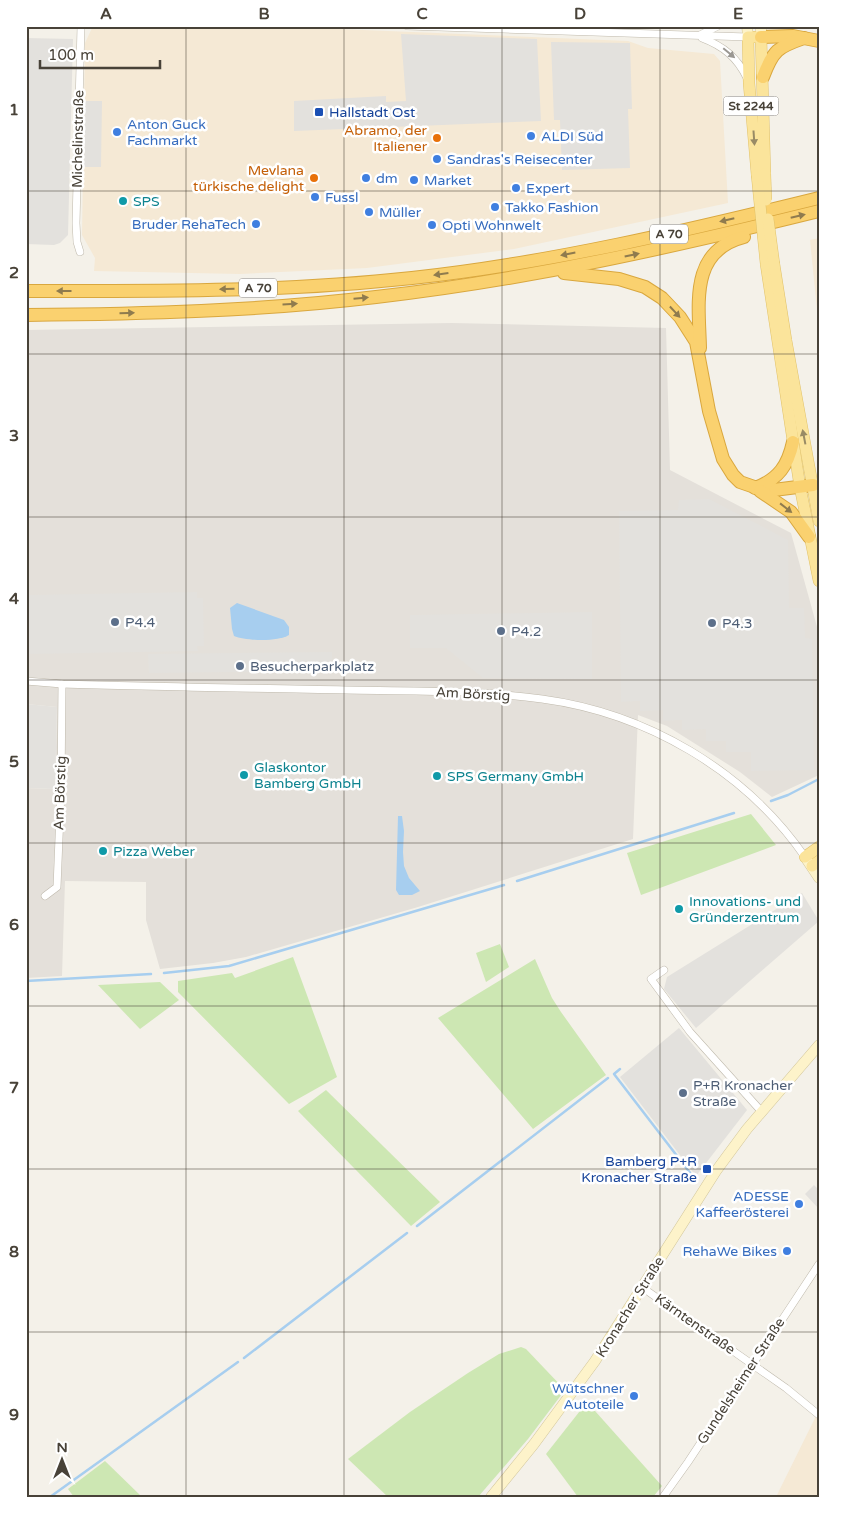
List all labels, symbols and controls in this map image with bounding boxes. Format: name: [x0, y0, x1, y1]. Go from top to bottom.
text: A: [100, 4, 112, 24]
text: B: [258, 4, 270, 24]
text: C: [416, 4, 428, 24]
text: D: [574, 4, 586, 24]
text: E: [733, 4, 743, 24]
scale bar: [40, 38, 160, 70]
text: 100 m: [48, 46, 94, 64]
one-way arrow: [723, 48, 736, 59]
street label: Michelinstraße: [69, 90, 87, 188]
road number: St 2244: [724, 96, 778, 115]
text: 1: [9, 100, 19, 120]
place label: Hallstadt Ost: [329, 104, 416, 121]
marker: Hallstadt Ost: [313, 106, 325, 118]
place label: Anton Guck Fachmarkt: [127, 116, 206, 149]
place label: Abramo, der Italiener: [344, 122, 428, 155]
marker: Anton Guck Fachmarkt: [111, 126, 123, 138]
place label: ALDI Süd: [541, 128, 604, 145]
marker: ALDI Süd: [525, 130, 537, 142]
one-way arrow: [750, 131, 758, 147]
marker: Abramo, der Italiener: [431, 132, 443, 144]
place label: Sandras's Reisecenter: [447, 151, 593, 168]
marker: Sandras's Reisecenter: [431, 153, 443, 165]
place label: Mevlana türkische delight: [193, 162, 305, 195]
place label: dm: [376, 170, 398, 187]
marker: Mevlana türkische delight: [308, 172, 320, 184]
marker: dm: [360, 172, 372, 184]
place label: Market: [424, 172, 472, 189]
marker: Market: [408, 174, 420, 186]
place label: Expert: [526, 180, 571, 197]
marker: Expert: [510, 182, 522, 194]
place label: Fussl: [325, 189, 358, 206]
marker: Fussl: [309, 191, 321, 203]
place label: SPS: [133, 193, 160, 210]
marker: SPS: [117, 195, 129, 207]
place label: Takko Fashion: [505, 199, 599, 216]
marker: Takko Fashion: [489, 201, 501, 213]
place label: Müller: [379, 204, 422, 221]
marker: Müller: [363, 206, 375, 218]
one-way arrow: [790, 212, 805, 220]
place label: Bruder RehaTech: [132, 216, 246, 233]
one-way arrow: [719, 216, 734, 224]
place label: Opti Wohnwelt: [442, 217, 542, 234]
marker: Bruder RehaTech: [250, 218, 262, 230]
marker: Opti Wohnwelt: [426, 219, 438, 231]
road number: A 70: [650, 224, 688, 243]
one-way arrow: [560, 251, 576, 259]
one-way arrow: [624, 251, 639, 259]
text: 2: [9, 263, 19, 283]
one-way arrow: [433, 270, 449, 278]
road number: A 70: [239, 278, 277, 298]
one-way arrow: [218, 286, 234, 294]
one-way arrow: [56, 287, 72, 295]
one-way arrow: [353, 294, 369, 302]
one-way arrow: [282, 300, 298, 308]
one-way arrow: [669, 305, 681, 317]
one-way arrow: [120, 309, 136, 317]
text: 3: [9, 426, 19, 446]
one-way arrow: [799, 428, 807, 444]
one-way arrow: [779, 503, 792, 514]
text: 4: [9, 589, 19, 609]
place label: P4.4: [125, 614, 156, 631]
place label: P4.3: [722, 615, 753, 632]
marker: P4.4: [109, 616, 121, 628]
marker: P4.3: [706, 617, 718, 629]
place label: P4.2: [511, 623, 542, 640]
marker: P4.2: [495, 625, 507, 637]
place label: Besucherparkplatz: [250, 658, 374, 675]
marker: Besucherparkplatz: [234, 660, 246, 672]
street label: Am Börstig: [435, 684, 511, 704]
text: 5: [9, 752, 19, 772]
street label: Am Börstig: [50, 755, 70, 831]
place label: Glaskontor Bamberg GmbH: [254, 759, 361, 792]
place label: SPS Germany GmbH: [447, 768, 584, 785]
marker: Glaskontor Bamberg GmbH: [238, 769, 250, 781]
marker: SPS Germany GmbH: [431, 770, 443, 782]
place label: Pizza Weber: [113, 843, 195, 860]
marker: Pizza Weber: [97, 845, 109, 857]
place label: Innovations- und Gründerzentrum: [689, 893, 801, 926]
marker: Innovations- und Gründerzentrum: [673, 903, 685, 915]
text: 6: [9, 915, 19, 935]
place label: P+R Kronacher Straße: [693, 1077, 793, 1110]
text: 7: [9, 1078, 19, 1098]
marker: P+R Kronacher Straße: [677, 1087, 689, 1099]
place label: Bamberg P+R Kronacher Straße: [581, 1153, 697, 1186]
marker: Bamberg P+R Kronacher Straße: [701, 1163, 713, 1175]
place label: ADESSE Kaffeerösterei: [696, 1188, 789, 1221]
marker: ADESSE Kaffeerösterei: [793, 1198, 805, 1210]
text: 8: [9, 1242, 19, 1262]
place label: RehaWe Bikes: [682, 1243, 777, 1260]
marker: RehaWe Bikes: [781, 1245, 793, 1257]
street label: Kronacher Straße: [592, 1253, 668, 1361]
street label: Kärntenstraße: [651, 1290, 739, 1358]
street label: Gundelsheimer Straße: [694, 1314, 788, 1448]
place label: Wütschner Autoteile: [552, 1380, 625, 1413]
marker: Wütschner Autoteile: [628, 1390, 640, 1402]
text: 9: [9, 1405, 19, 1425]
north arrow: [38, 1436, 88, 1486]
text: N: [56, 1439, 68, 1456]

